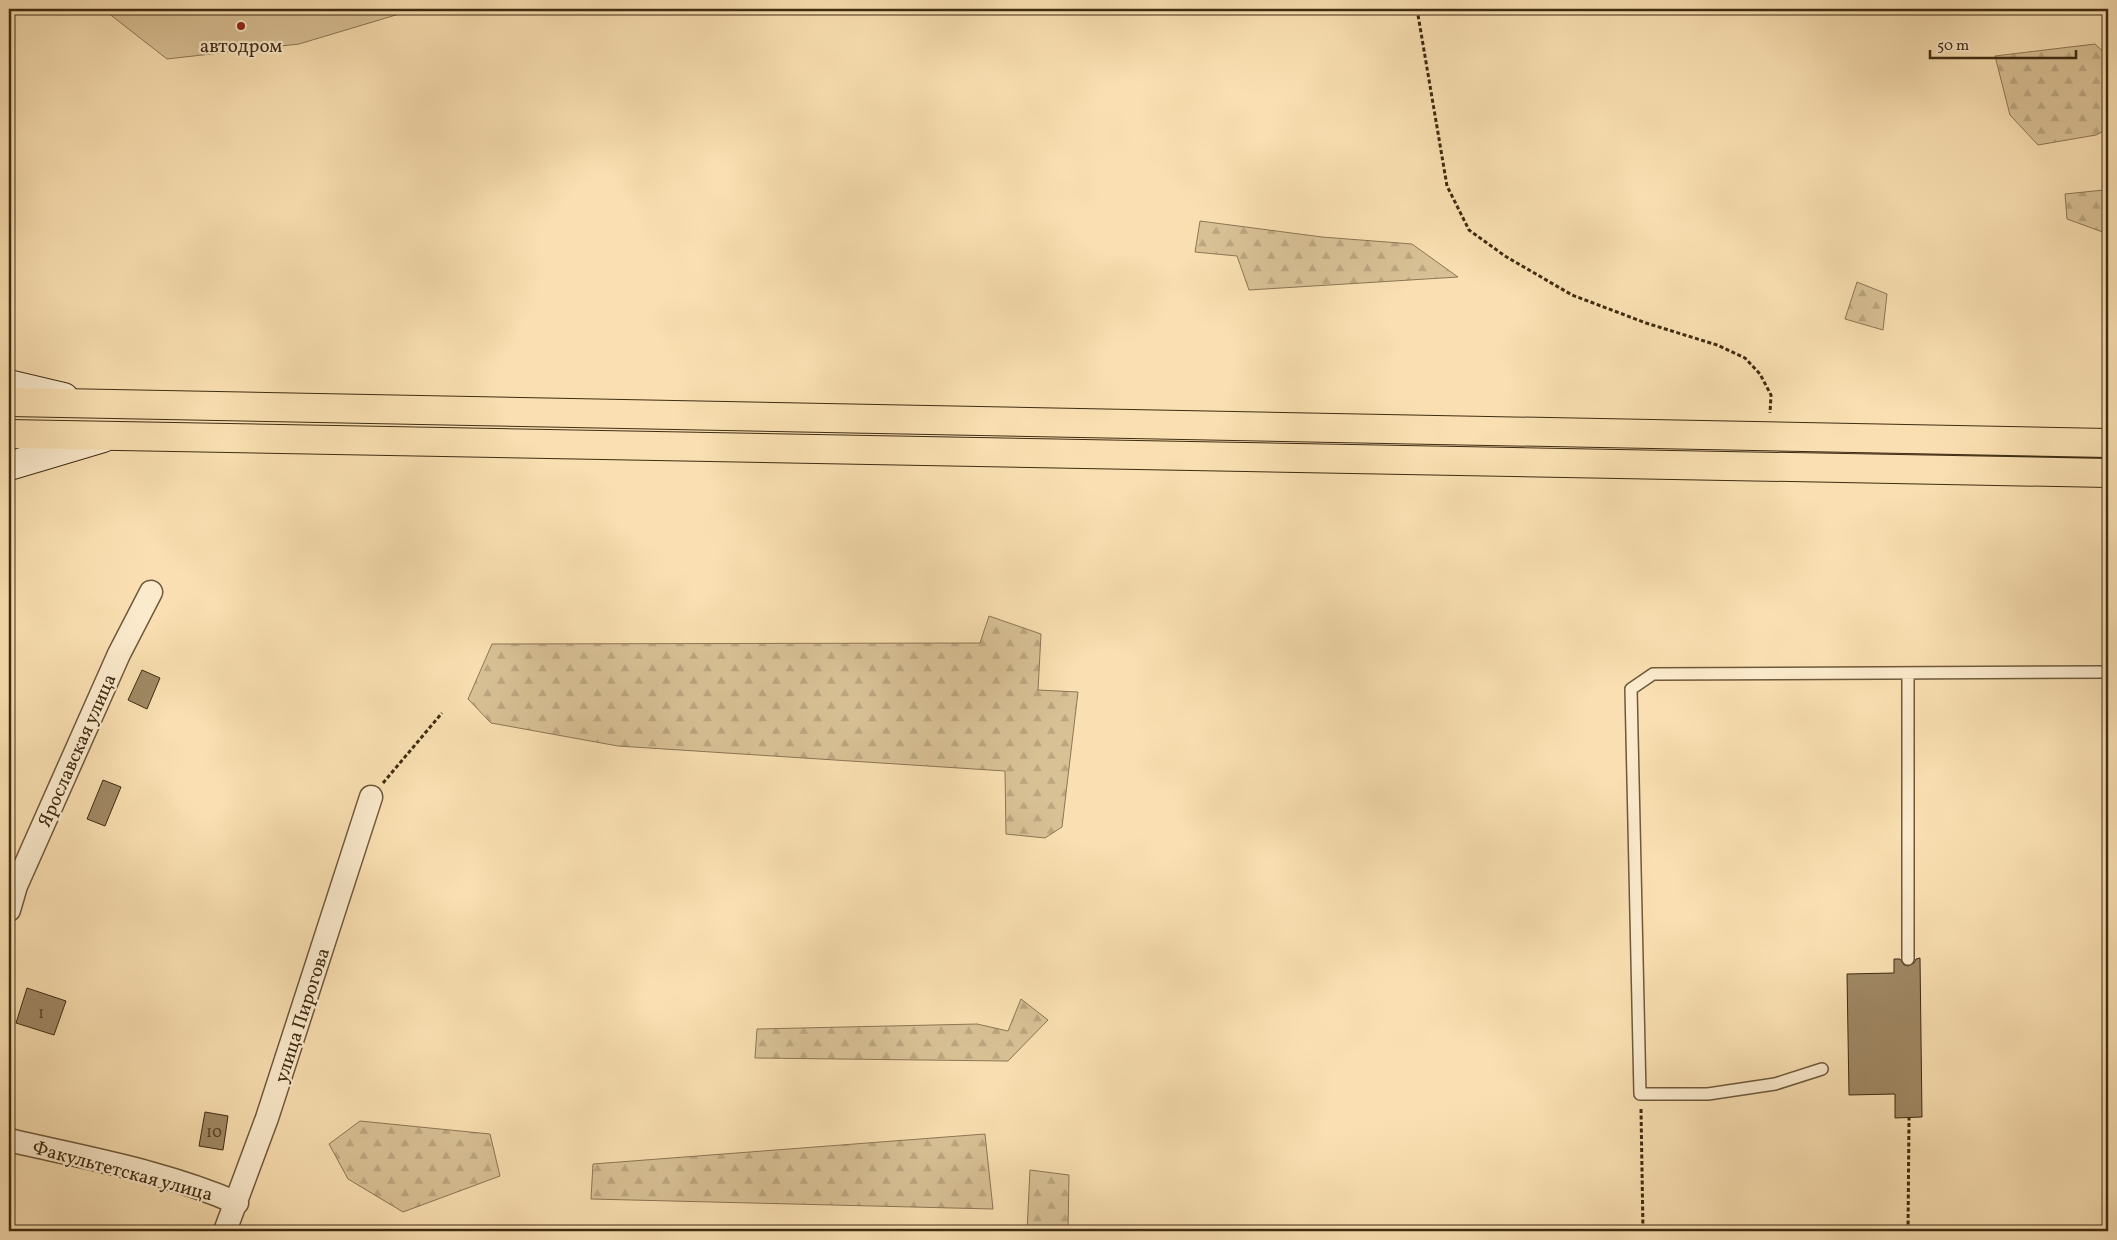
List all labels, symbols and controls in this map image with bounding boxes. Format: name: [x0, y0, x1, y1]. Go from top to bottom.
marker: автодром: [235, 20, 247, 32]
scale bar: [1930, 28, 2076, 60]
place label: автодром: [200, 34, 282, 60]
text: 50 m: [1937, 36, 1969, 57]
street label: Ярославская улица: [32, 670, 123, 832]
street label: улица Пирогова: [269, 945, 337, 1087]
house number: 1: [38, 1003, 44, 1025]
house number: 10: [206, 1122, 222, 1144]
street label: Факультетская улица: [29, 1135, 216, 1209]

